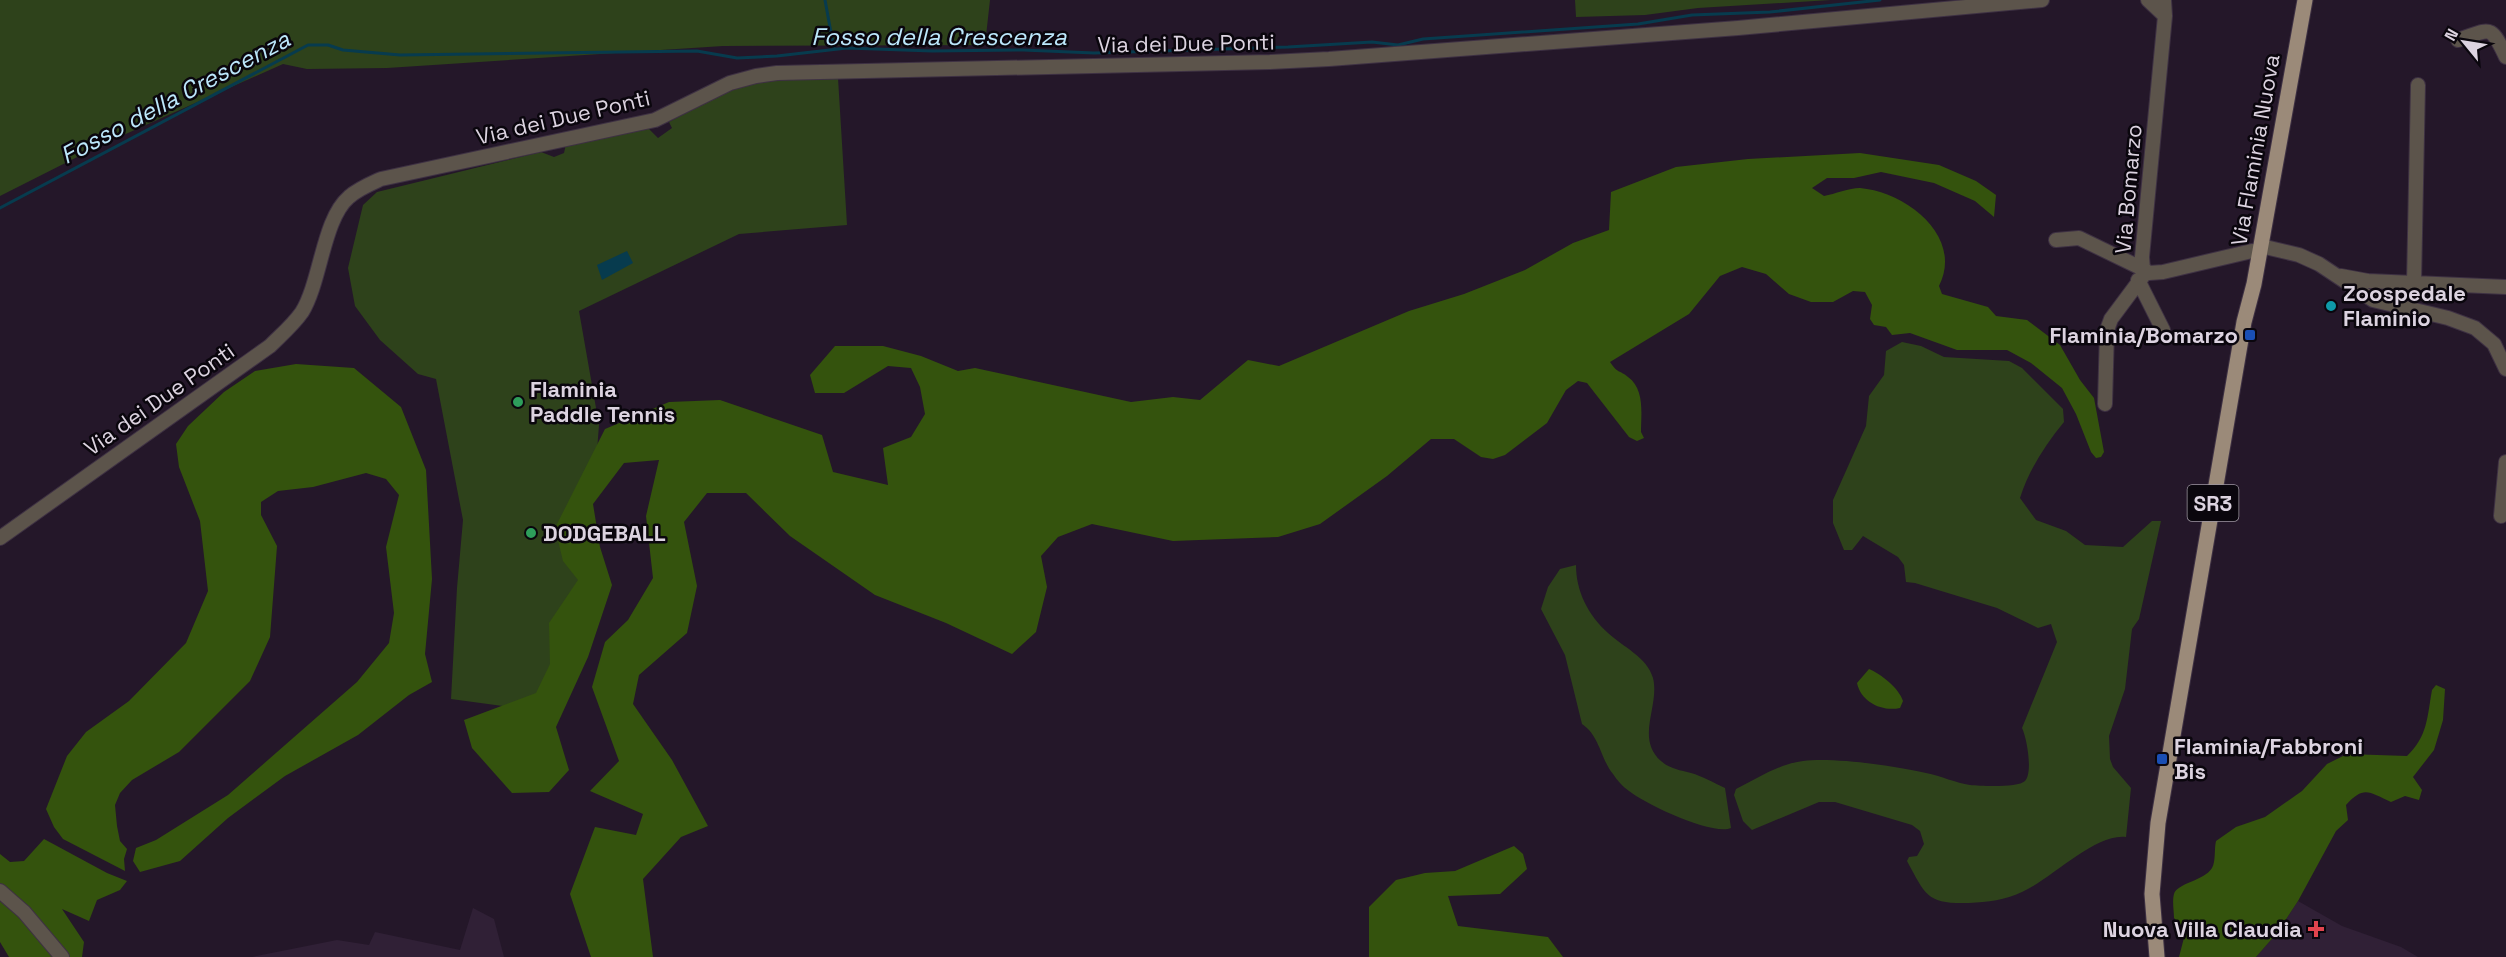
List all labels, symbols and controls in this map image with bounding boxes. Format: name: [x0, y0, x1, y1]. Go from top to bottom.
north arrow: [2434, 12, 2494, 72]
water label: Fosso della Crescenza: [811, 21, 1067, 52]
water label: Fosso della Crescenza: [55, 23, 295, 171]
text: N: [2440, 25, 2463, 45]
street label: Via dei Due Ponti: [1097, 27, 1275, 59]
street label: Via Flaminia Nuova: [2224, 52, 2286, 248]
street label: Via dei Due Ponti: [473, 83, 653, 151]
street label: Via Bomarzo: [2108, 123, 2148, 255]
place label: Zoospedale Flaminio: [2343, 279, 2466, 332]
marker: Zoospedale Flaminio: [2324, 299, 2338, 313]
place label: Flaminia/Bomarzo: [2049, 321, 2238, 349]
marker: Flaminia/Bomarzo: [2243, 328, 2257, 342]
street label: Via dei Due Ponti: [78, 337, 240, 461]
place label: Flaminia Paddle Tennis: [530, 375, 675, 428]
marker: Flaminia Paddle Tennis: [511, 395, 525, 409]
road number: SR3: [2188, 485, 2238, 521]
place label: DODGEBALL: [543, 519, 666, 547]
marker: DODGEBALL: [524, 526, 538, 540]
place label: Flaminia/Fabbroni Bis: [2174, 732, 2363, 785]
marker: Flaminia/Fabbroni Bis: [2155, 752, 2169, 766]
place label: Nuova Villa Claudia: [2103, 915, 2302, 943]
marker: Nuova Villa Claudia: [2307, 920, 2325, 938]

